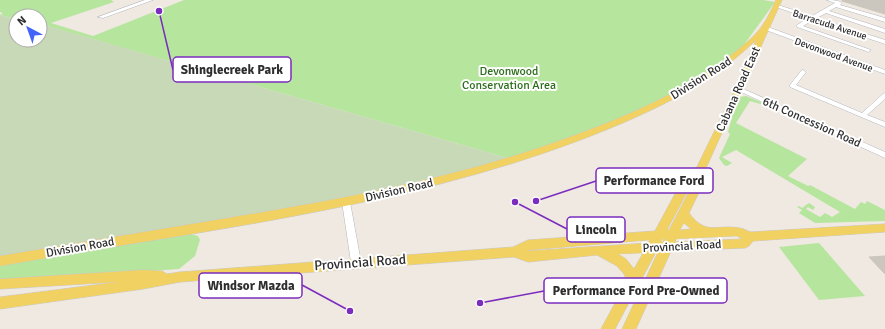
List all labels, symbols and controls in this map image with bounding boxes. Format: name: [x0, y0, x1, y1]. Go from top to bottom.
street label: Barracuda Avenue: [791, 7, 868, 43]
north arrow: [8, 8, 48, 48]
text: N: [15, 13, 29, 28]
street label: Devonwood Avenue: [793, 35, 875, 75]
street label: Cabana Road East: [713, 44, 764, 134]
street label: Division Road: [668, 54, 735, 103]
callout: Shinglecreek Park: [173, 57, 291, 82]
text: Shinglecreek Park: [181, 62, 283, 78]
park label: Devonwood Conservation Area: [462, 64, 556, 93]
street label: 6th Concession Road: [760, 94, 863, 151]
callout: Performance Ford: [596, 168, 713, 193]
text: Performance Ford: [603, 173, 705, 189]
street label: Division Road: [364, 175, 434, 206]
callout: Lincoln: [567, 217, 625, 242]
text: Lincoln: [575, 222, 617, 238]
street label: Division Road: [45, 234, 115, 261]
street label: Provincial Road: [642, 237, 722, 256]
street label: Provincial Road: [313, 251, 407, 274]
callout: Windsor Mazda: [199, 273, 302, 298]
text: Windsor Mazda: [207, 278, 295, 294]
callout: Performance Ford Pre-Owned: [544, 278, 727, 303]
text: Performance Ford Pre-Owned: [553, 283, 719, 299]

